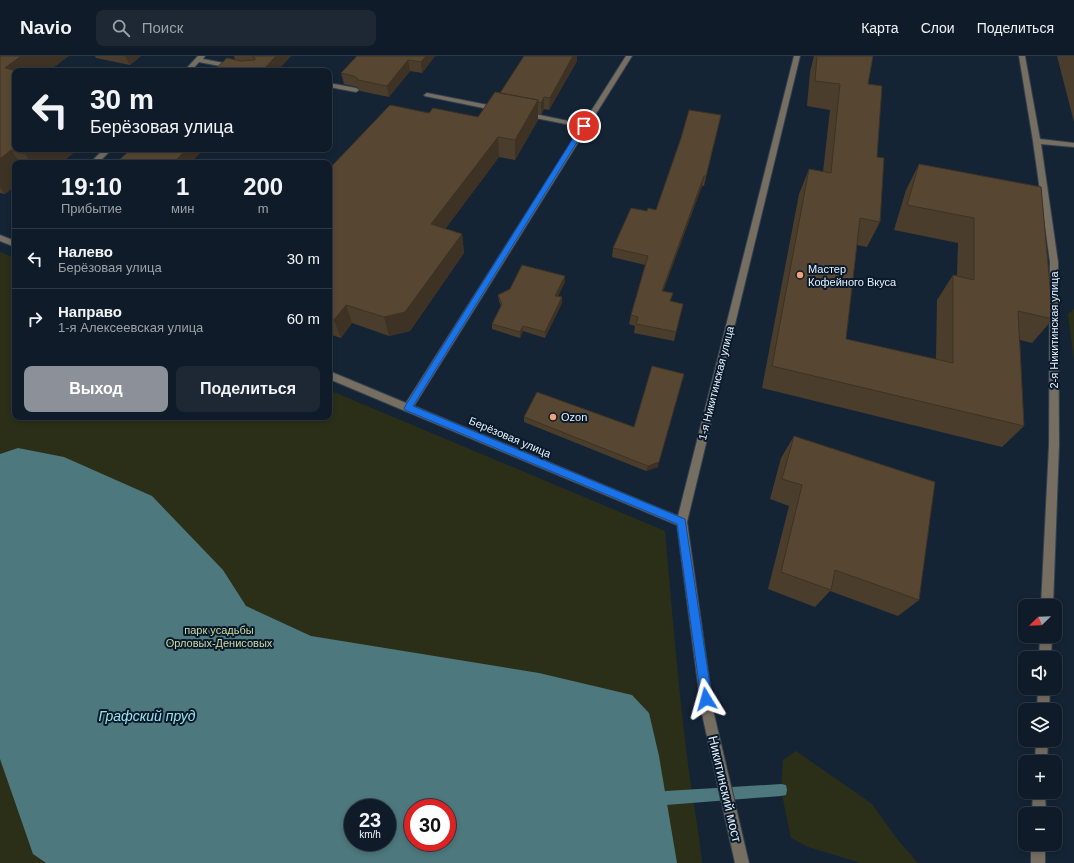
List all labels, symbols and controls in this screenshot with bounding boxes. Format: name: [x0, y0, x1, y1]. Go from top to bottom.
search box: [96, 10, 376, 46]
text: Navio: [20, 17, 72, 38]
icon: search: [110, 17, 132, 39]
text: Поиск: [142, 19, 183, 36]
text: Карта: [861, 20, 899, 36]
text: Слои: [921, 20, 955, 36]
text: Поделиться: [977, 20, 1054, 36]
icon: left: [24, 84, 76, 136]
text: 30 m: [90, 84, 154, 115]
pin: [567, 109, 601, 143]
icon: arrive: [573, 115, 595, 137]
text: Берёзовая улица: [90, 117, 234, 137]
text: 19:10: [61, 173, 122, 200]
text: 1: [176, 173, 189, 200]
text: 200: [243, 173, 283, 200]
text: Прибытие: [61, 201, 122, 216]
text: мин: [171, 201, 194, 216]
text: m: [258, 201, 269, 216]
text: Налево: [58, 243, 113, 260]
icon: left: [24, 248, 46, 270]
text: 30 m: [287, 250, 320, 267]
text: Берёзовая улица: [58, 260, 162, 275]
place label: Мастер Кофейного Вкуса: [808, 263, 897, 288]
marker: Мастер Кофейного Вкуса: [795, 270, 805, 280]
street label: 2-я Никитинская улица: [1048, 271, 1060, 389]
text: Направо: [58, 303, 122, 320]
icon: right: [24, 308, 46, 330]
text: 60 m: [287, 310, 320, 327]
text: 1-я Алексеевская улица: [58, 320, 203, 335]
street label: 1-я Никитинская улица: [696, 324, 736, 441]
button: Выход: [24, 366, 168, 412]
button: Поделиться: [176, 366, 320, 412]
place label: Ozon: [561, 411, 587, 423]
marker: Ozon: [548, 412, 558, 422]
street label: Берёзовая улица: [467, 414, 554, 460]
north arrow: [1018, 599, 1062, 643]
map controls: [1018, 599, 1062, 851]
park label: парк усадьбы Орловых-Денисовых: [166, 624, 273, 649]
button: sound: [1018, 651, 1062, 695]
position arrow: [685, 678, 727, 720]
button: layers: [1018, 703, 1062, 747]
water label: Графский пруд: [98, 708, 196, 724]
street label: Никитинский мост: [705, 734, 745, 844]
button: +: [1018, 755, 1062, 799]
speed limit sign: 30: [404, 799, 456, 851]
button: −: [1018, 807, 1062, 851]
text: 23: [359, 809, 381, 831]
text: km/h: [359, 829, 381, 840]

